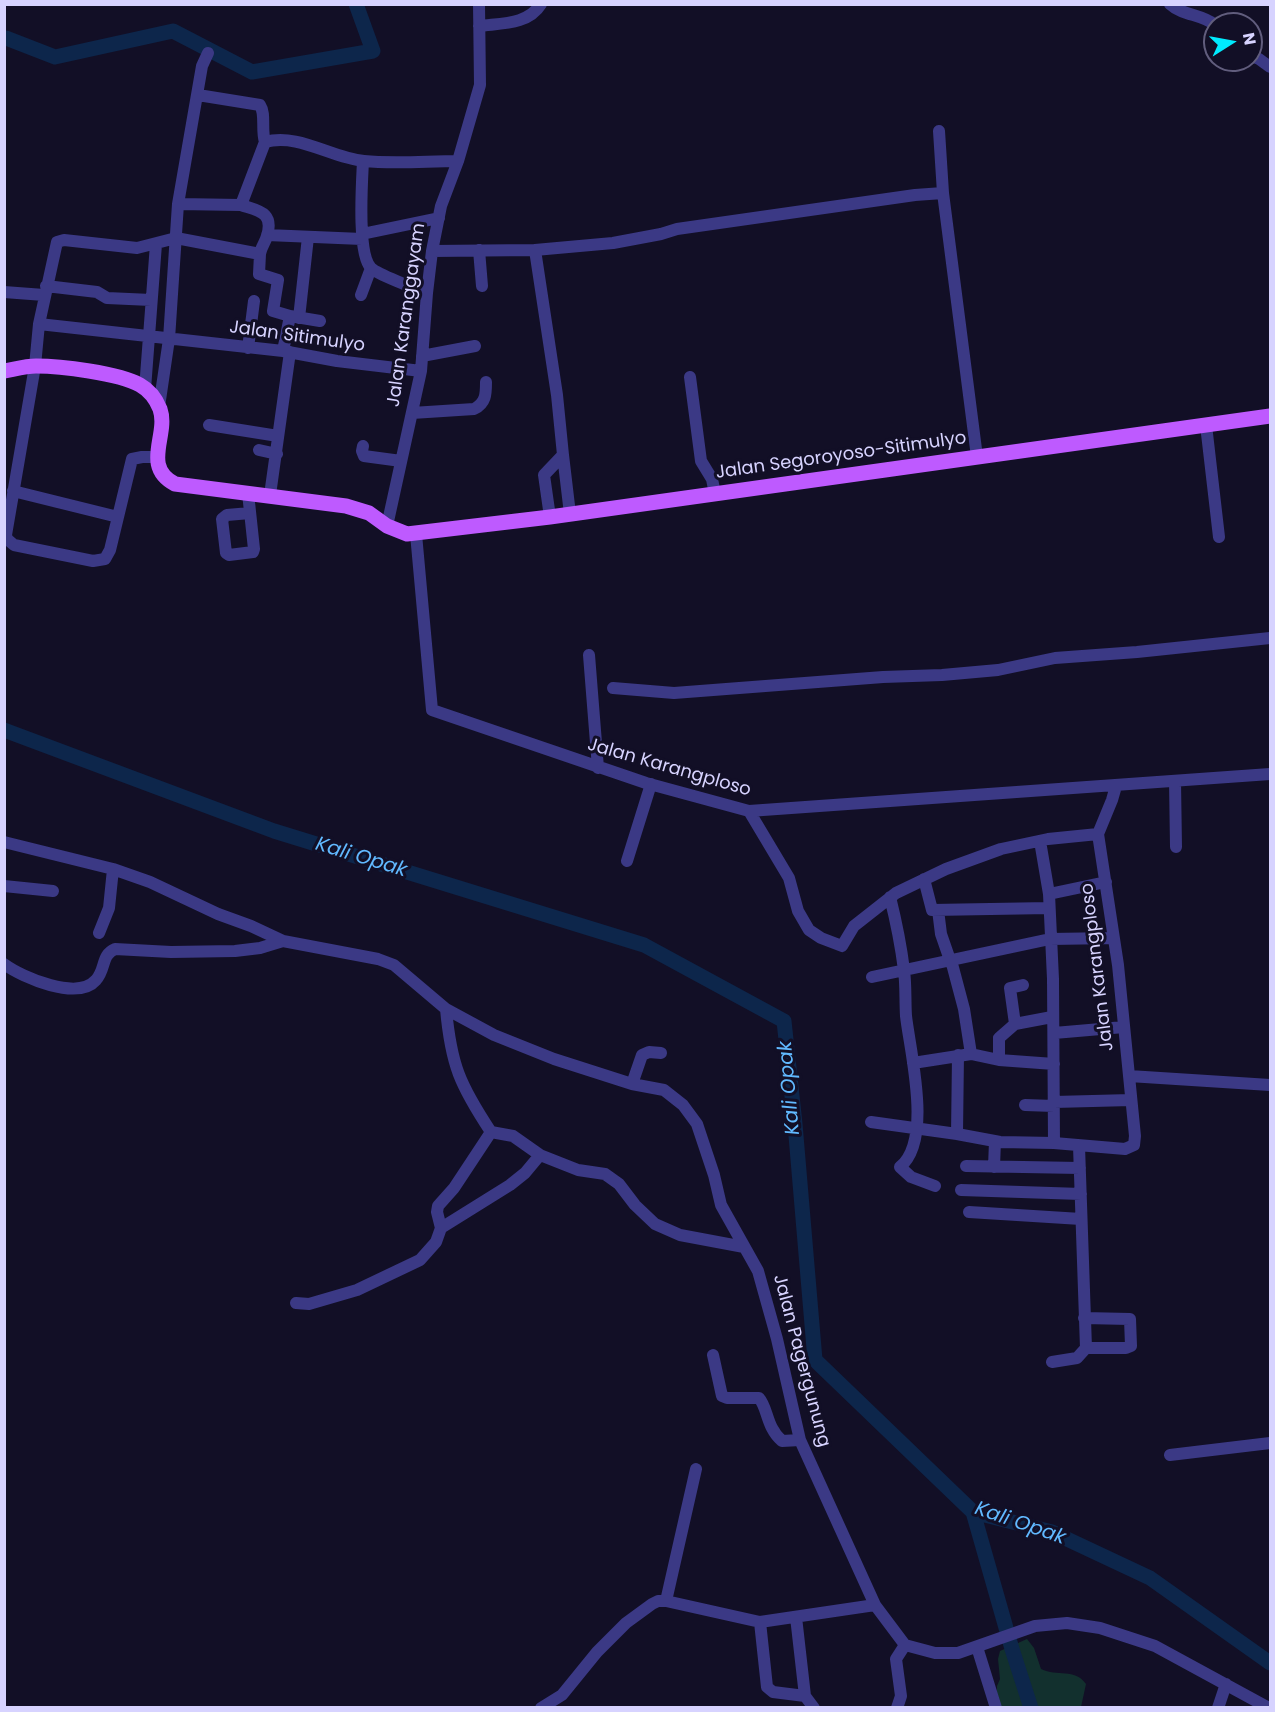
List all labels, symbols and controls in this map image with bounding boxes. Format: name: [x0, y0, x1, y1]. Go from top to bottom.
north arrow: [1203, 12, 1263, 72]
text: N: [1237, 31, 1262, 47]
street label: Jalan Karanggayam: [383, 222, 431, 408]
street label: Jalan Sitimulyo: [228, 317, 366, 357]
street label: Jalan Segoroyoso-Sitimulyo: [714, 428, 968, 484]
street label: Jalan Karangploso: [585, 734, 753, 802]
water label: Kali Opak: [312, 833, 410, 883]
street label: Jalan Karangploso: [1077, 882, 1119, 1052]
water label: Kali Opak: [774, 1040, 806, 1136]
street label: Jalan Pagergunung: [768, 1272, 834, 1450]
water label: Kali Opak: [971, 1497, 1069, 1551]

